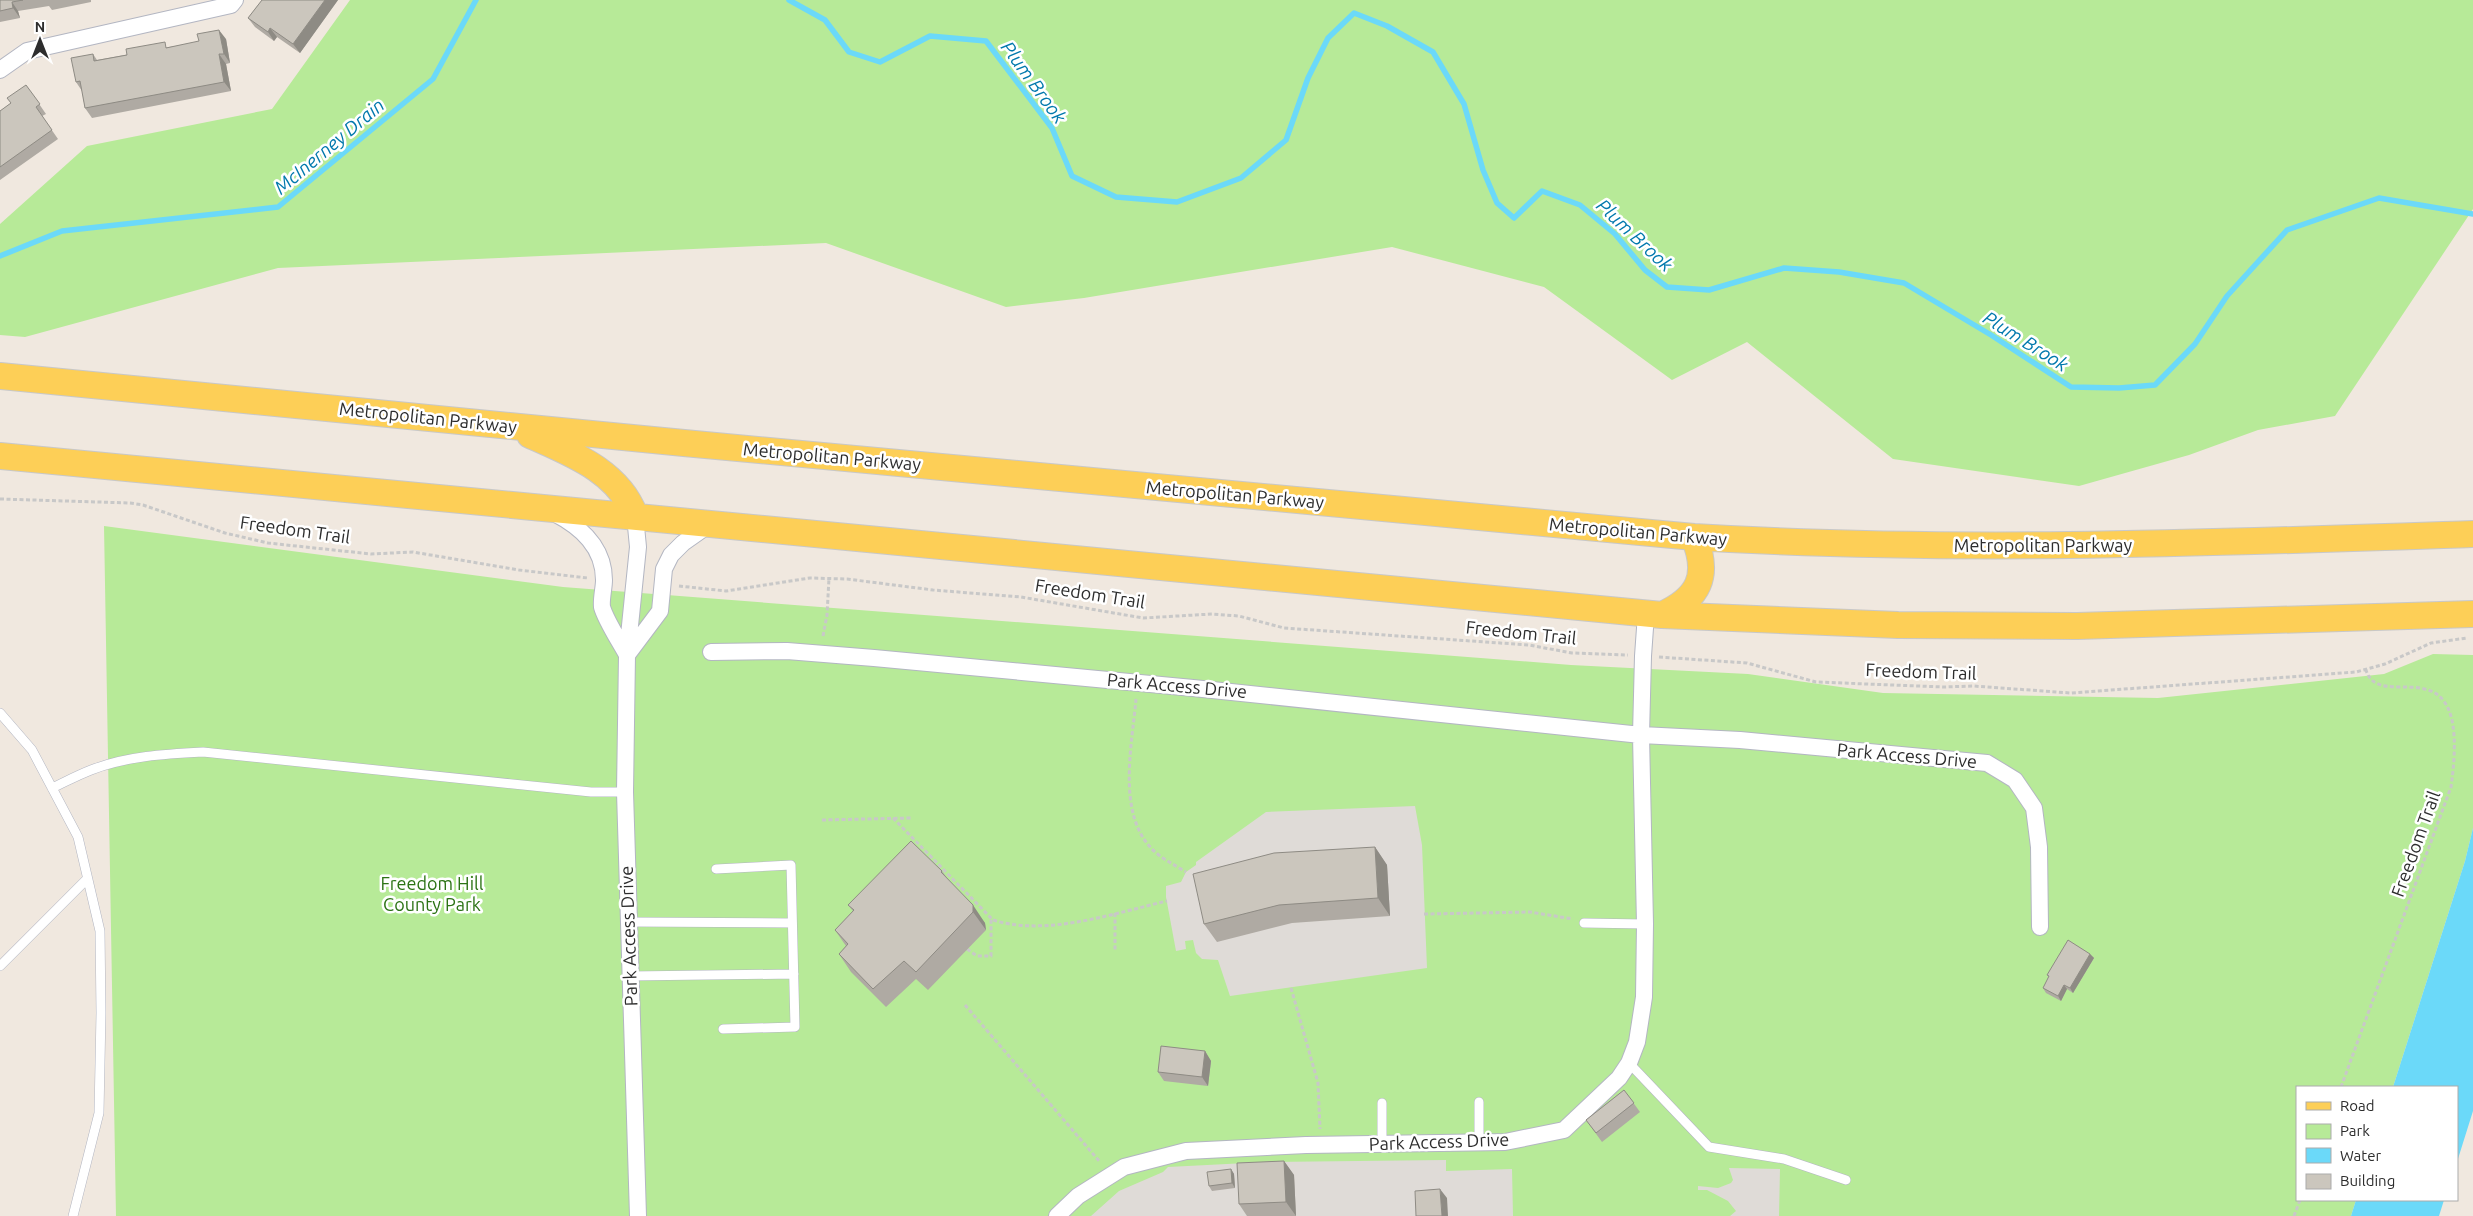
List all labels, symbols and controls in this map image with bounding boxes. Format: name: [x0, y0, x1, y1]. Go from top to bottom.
north arrow: [15, 15, 65, 65]
text: N: [35, 19, 45, 35]
water label: Plum Brook: [997, 37, 1071, 128]
water label: McInerney Drain: [270, 94, 388, 198]
water label: Plum Brook: [1592, 194, 1678, 276]
water label: Plum Brook: [1979, 306, 2073, 376]
street label: Metropolitan Parkway: [338, 398, 518, 436]
street label: Metropolitan Parkway: [742, 438, 922, 474]
street label: Metropolitan Parkway: [1145, 476, 1325, 512]
street label: Freedom Trail: [239, 511, 352, 547]
street label: Metropolitan Parkway: [1548, 513, 1728, 549]
street label: Metropolitan Parkway: [1954, 535, 2133, 555]
street label: Freedom Trail: [1034, 574, 1147, 612]
street label: Freedom Trail: [1465, 616, 1578, 648]
street label: Freedom Trail: [1865, 659, 1977, 683]
street label: Park Access Drive: [1106, 669, 1248, 701]
street label: Park Access Drive: [1836, 739, 1978, 771]
street label: Freedom Trail: [2387, 788, 2444, 899]
street label: Park Access Drive: [616, 866, 640, 1007]
park label: Freedom Hill County Park: [381, 873, 484, 914]
legend: [2296, 1086, 2458, 1201]
text: Road: [2340, 1097, 2375, 1114]
text: Park: [2340, 1122, 2370, 1139]
street label: Park Access Drive: [1368, 1129, 1509, 1153]
text: Water: [2340, 1147, 2381, 1164]
text: Building: [2340, 1172, 2395, 1189]

